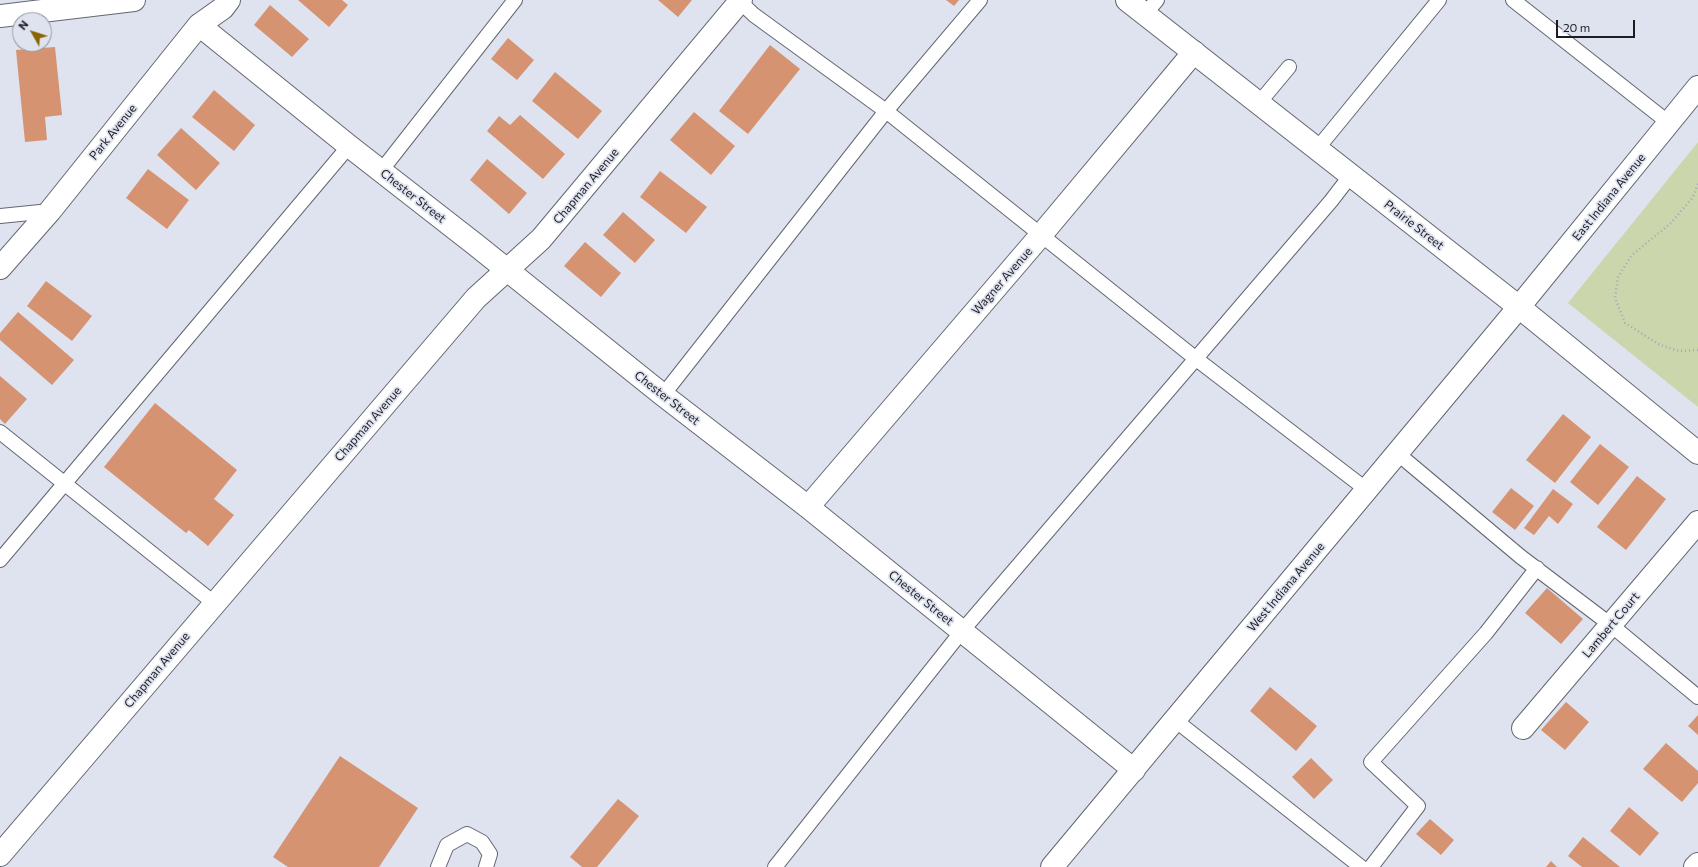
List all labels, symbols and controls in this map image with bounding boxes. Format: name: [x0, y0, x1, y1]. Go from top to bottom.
north arrow: [12, 12, 52, 52]
scale bar: [1558, 12, 1637, 38]
text: N: [15, 17, 31, 32]
text: 20 m: [1563, 20, 1590, 34]
street label: Park Avenue: [86, 101, 140, 163]
street label: Chapman Avenue: [550, 145, 622, 227]
street label: East Indiana Avenue: [1569, 150, 1649, 244]
street label: Chester Street: [377, 166, 449, 226]
street label: Prairie Street: [1381, 197, 1447, 253]
street label: Wagner Avenue: [969, 244, 1035, 318]
street label: Chester Street: [631, 368, 703, 428]
street label: Chapman Avenue: [332, 384, 404, 464]
street label: West Indiana Avenue: [1244, 539, 1328, 635]
street label: Chester Street: [886, 568, 956, 628]
street label: Lambert Court: [1579, 589, 1643, 661]
street label: Chapman Avenue: [121, 629, 193, 711]

